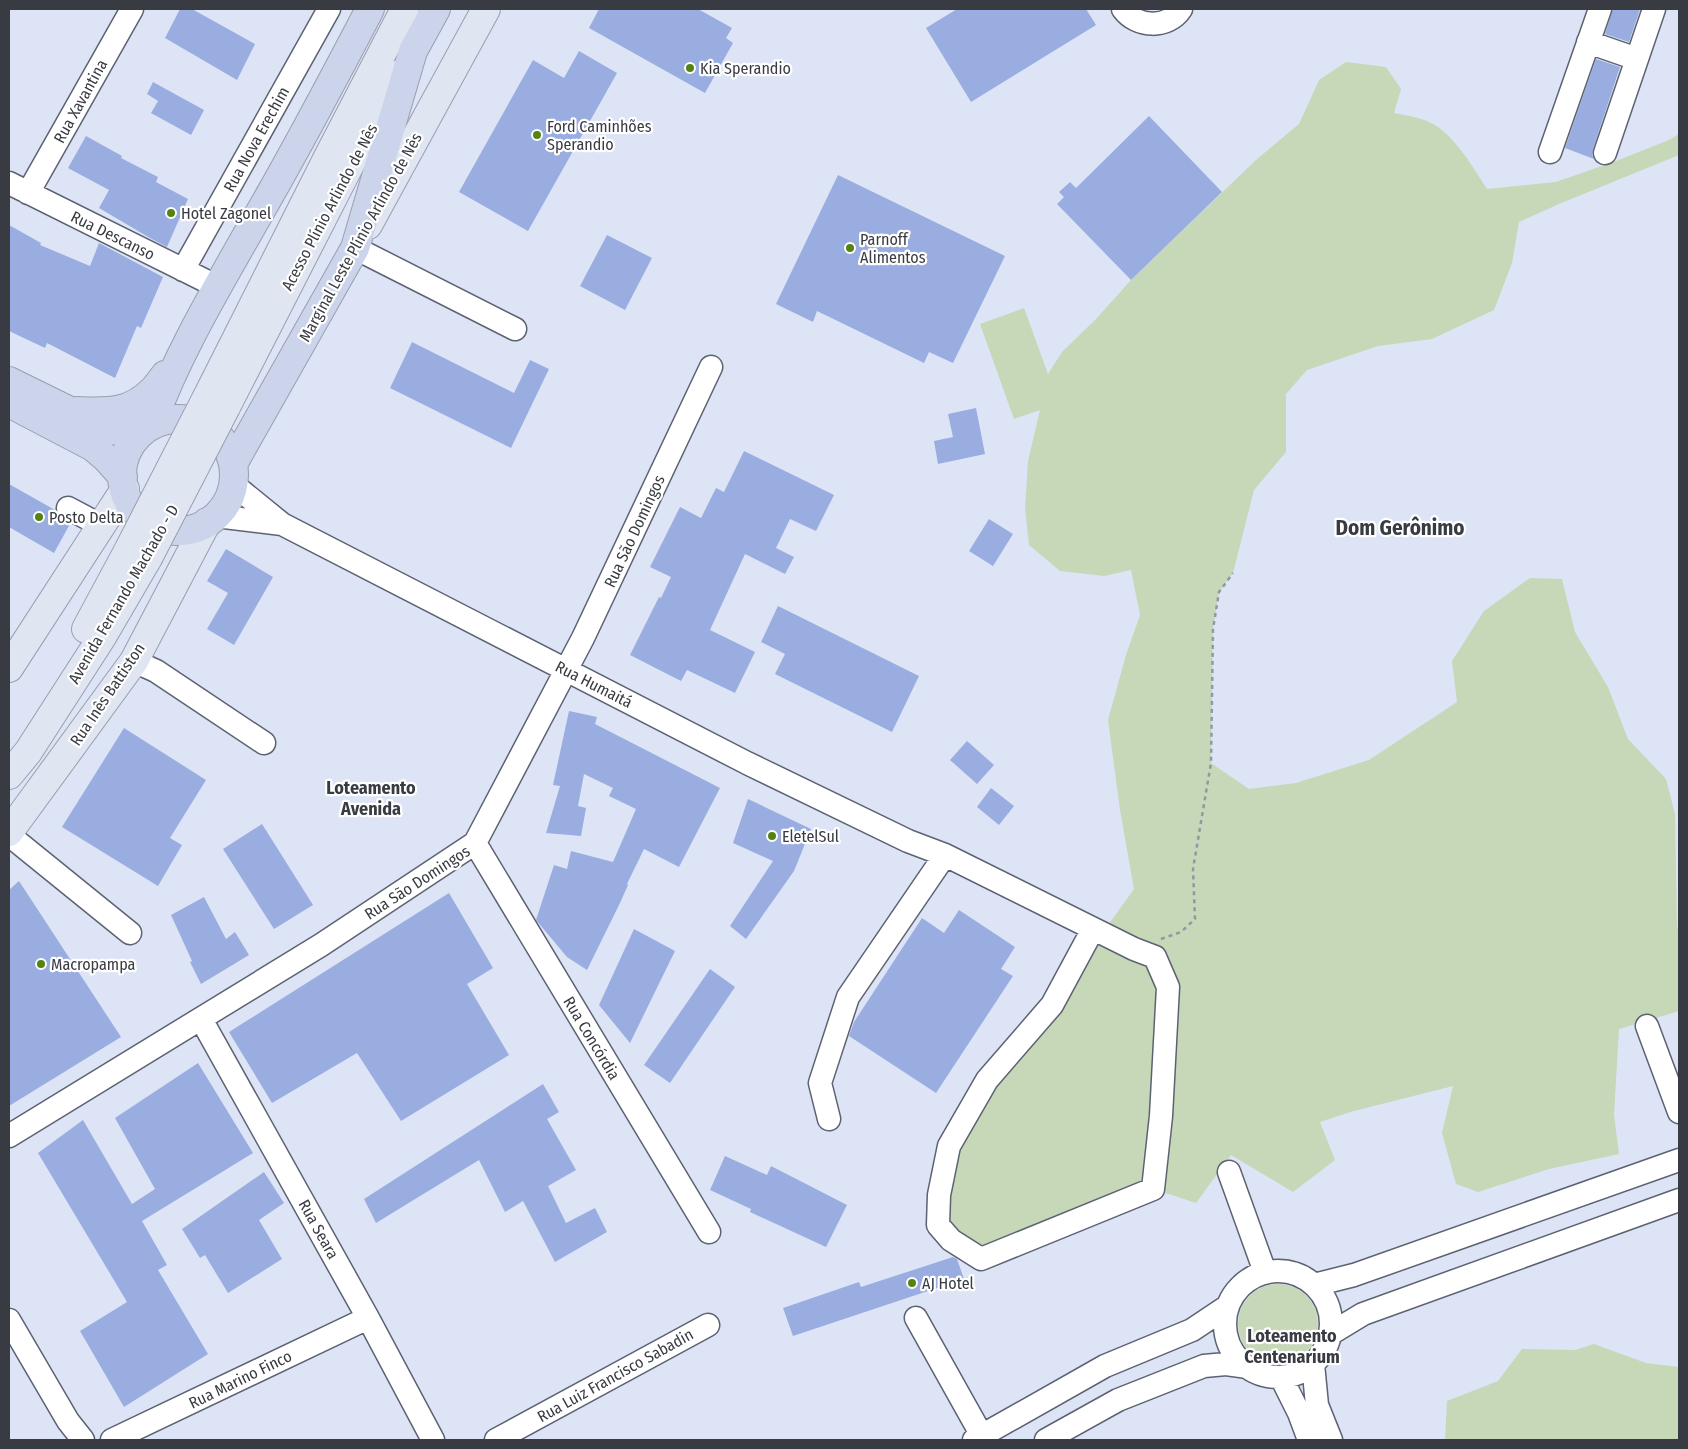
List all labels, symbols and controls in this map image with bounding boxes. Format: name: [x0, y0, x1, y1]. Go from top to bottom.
street label: Rua Xavantina: [50, 56, 111, 146]
place label: Kia Sperandio: [700, 59, 791, 78]
marker: Kia Sperandio: [684, 62, 696, 74]
street label: Rua Nova Erechim: [220, 83, 293, 195]
place label: Ford Caminhões Sperandio: [547, 117, 652, 154]
street label: Acesso Plínio Arlindo de Nês: [277, 121, 382, 294]
street label: Marginal Leste Plínio Arlindo de Nês: [295, 129, 426, 345]
marker: Ford Caminhões Sperandio: [531, 129, 543, 141]
place label: Hotel Zagonel: [181, 204, 271, 223]
street label: Rua Descanso: [68, 207, 158, 264]
marker: Hotel Zagonel: [165, 207, 177, 219]
place label: Parnoff Alimentos: [860, 230, 926, 267]
marker: Parnoff Alimentos: [844, 242, 856, 254]
street label: Rua São Domingos: [600, 472, 669, 590]
street label: Avenida Fernando Machado - D: [64, 501, 183, 687]
place label: Posto Delta: [49, 508, 124, 527]
marker: Posto Delta: [33, 511, 45, 523]
district label: Dom Gerônimo: [1335, 515, 1465, 541]
street label: Rua Inês Battiston: [66, 639, 149, 749]
street label: Rua Humaitá: [552, 657, 636, 712]
district label: Loteamento Avenida: [326, 777, 416, 820]
place label: EletelSul: [782, 827, 839, 846]
marker: EletelSul: [766, 830, 778, 842]
street label: Rua São Domingos: [361, 841, 474, 924]
place label: Macropampa: [51, 955, 135, 974]
marker: Macropampa: [35, 958, 47, 970]
street label: Rua Concórdia: [559, 993, 624, 1084]
street label: Rua Seara: [294, 1196, 343, 1262]
place label: AJ Hotel: [922, 1274, 974, 1293]
marker: AJ Hotel: [906, 1277, 918, 1289]
street label: Rua Luiz Francisco Sabadin: [534, 1325, 697, 1426]
district label: Loteamento Centenarium: [1244, 1325, 1340, 1368]
street label: Rua Marino Finco: [186, 1346, 295, 1413]

